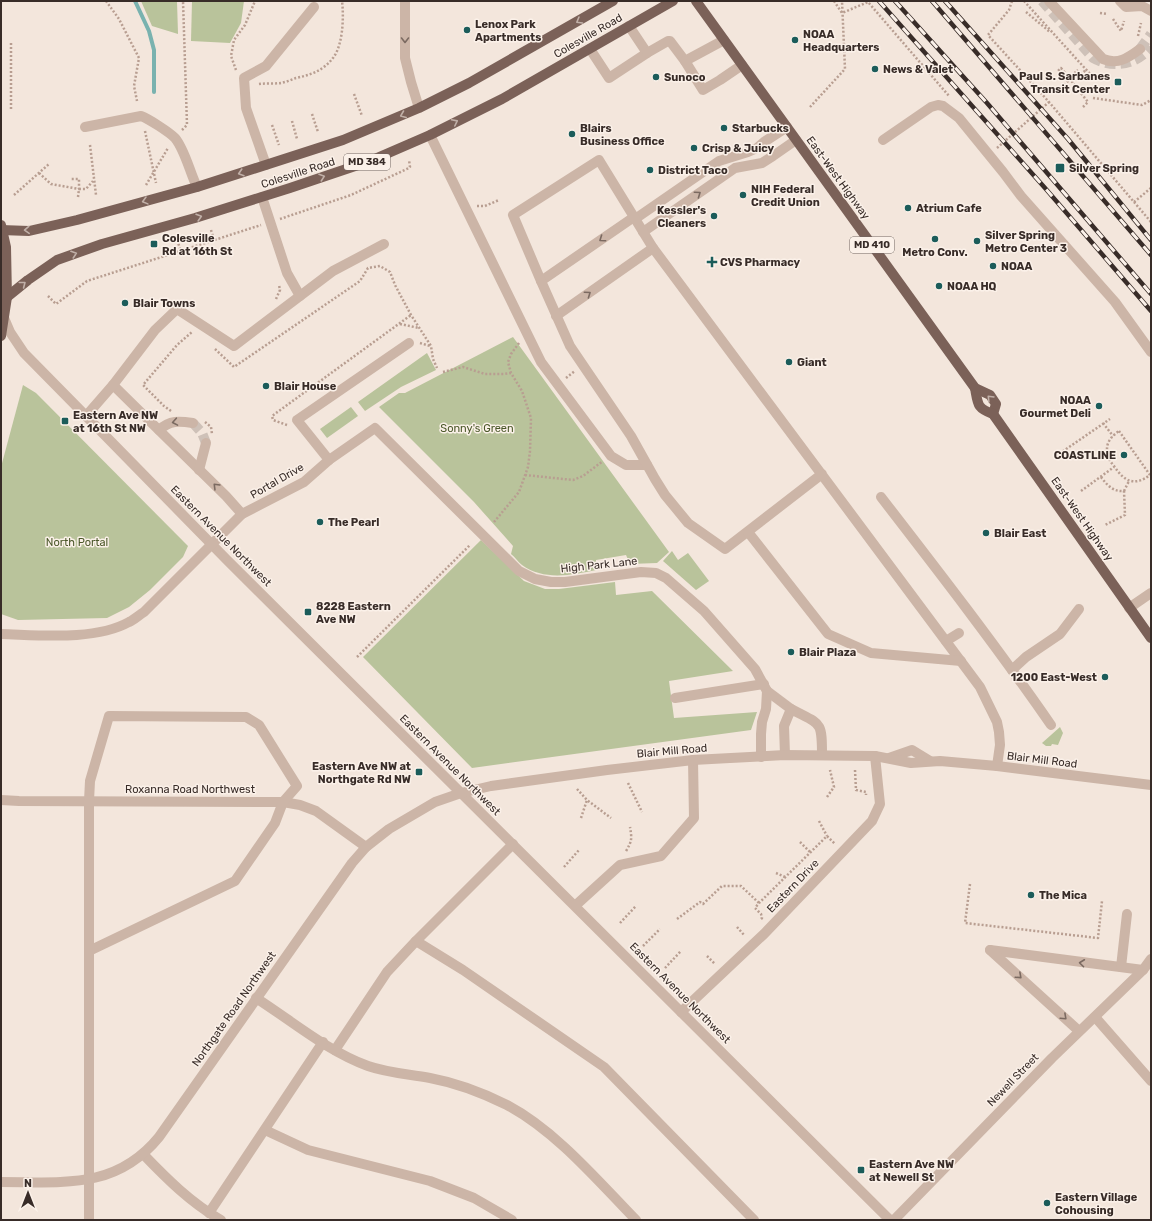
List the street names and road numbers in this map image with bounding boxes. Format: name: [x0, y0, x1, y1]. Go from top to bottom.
street label: Colesville Road: [551, 11, 625, 61]
street label: East-West Highway: [804, 134, 872, 222]
road number: MD 384: [344, 154, 390, 170]
street label: Colesville Road: [259, 155, 337, 191]
road number: MD 410: [850, 237, 894, 253]
street label: Portal Drive: [248, 460, 306, 502]
street label: East-West Highway: [1048, 475, 1116, 563]
street label: Eastern Avenue Northwest: [168, 483, 275, 590]
street label: High Park Lane: [560, 555, 638, 575]
street label: Eastern Avenue Northwest: [397, 712, 504, 819]
street label: Blair Mill Road: [636, 741, 708, 761]
street label: Blair Mill Road: [1006, 749, 1078, 771]
street label: Roxanna Road Northwest: [125, 783, 256, 796]
street label: Eastern Drive: [764, 857, 822, 915]
street label: Eastern Avenue Northwest: [627, 940, 734, 1047]
street label: Northgate Road Northwest: [189, 948, 279, 1069]
street label: Newell Street: [985, 1050, 1042, 1109]

